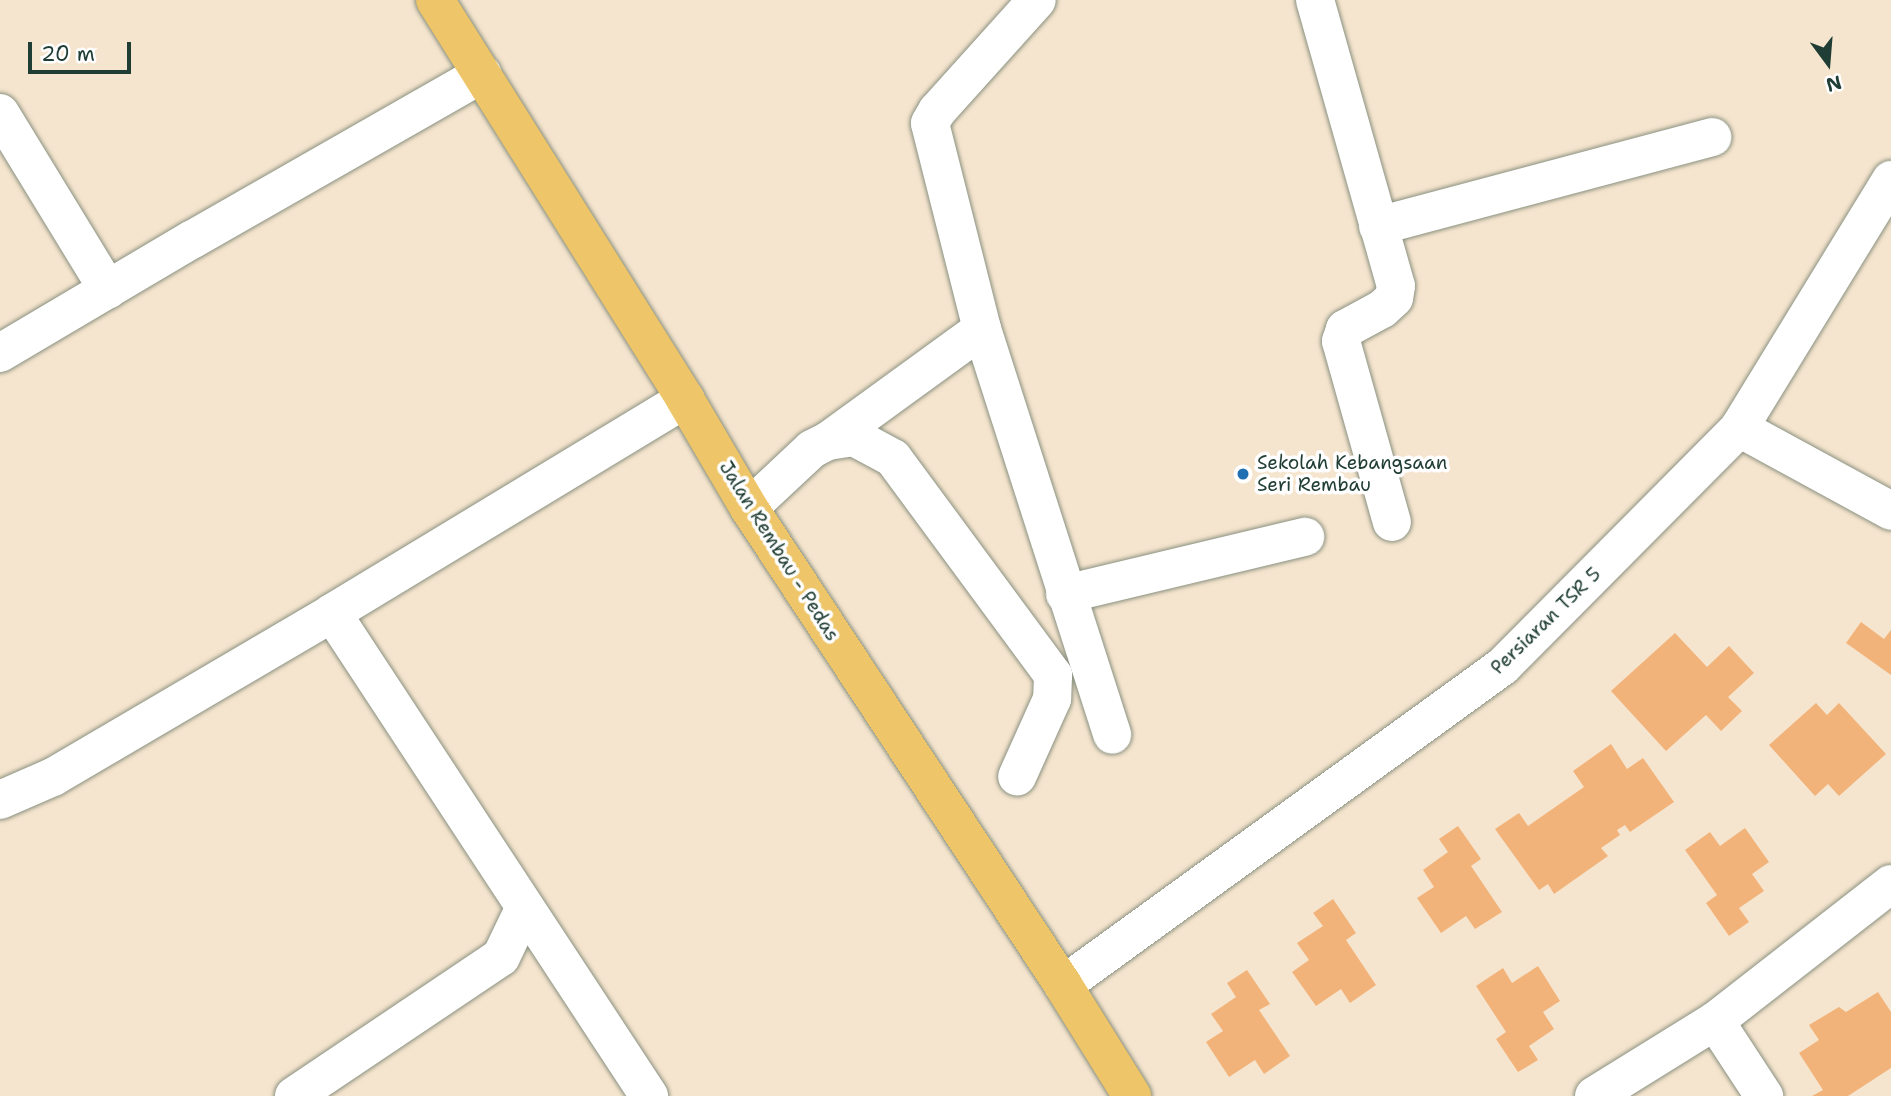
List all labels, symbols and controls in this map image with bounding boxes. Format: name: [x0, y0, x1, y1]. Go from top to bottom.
scale bar: [32, 28, 135, 72]
north arrow: [1793, 28, 1863, 98]
text: 20 m: [41, 40, 95, 68]
text: N: [1823, 70, 1845, 98]
place label: Sekolah Kebangsaan Seri Rembau: [1257, 452, 1447, 496]
street label: Jalan Rembau - Pedas: [714, 457, 844, 645]
marker: Sekolah Kebangsaan Seri Rembau: [1235, 466, 1251, 482]
street label: Persiaran TSR 5: [1486, 563, 1606, 679]

